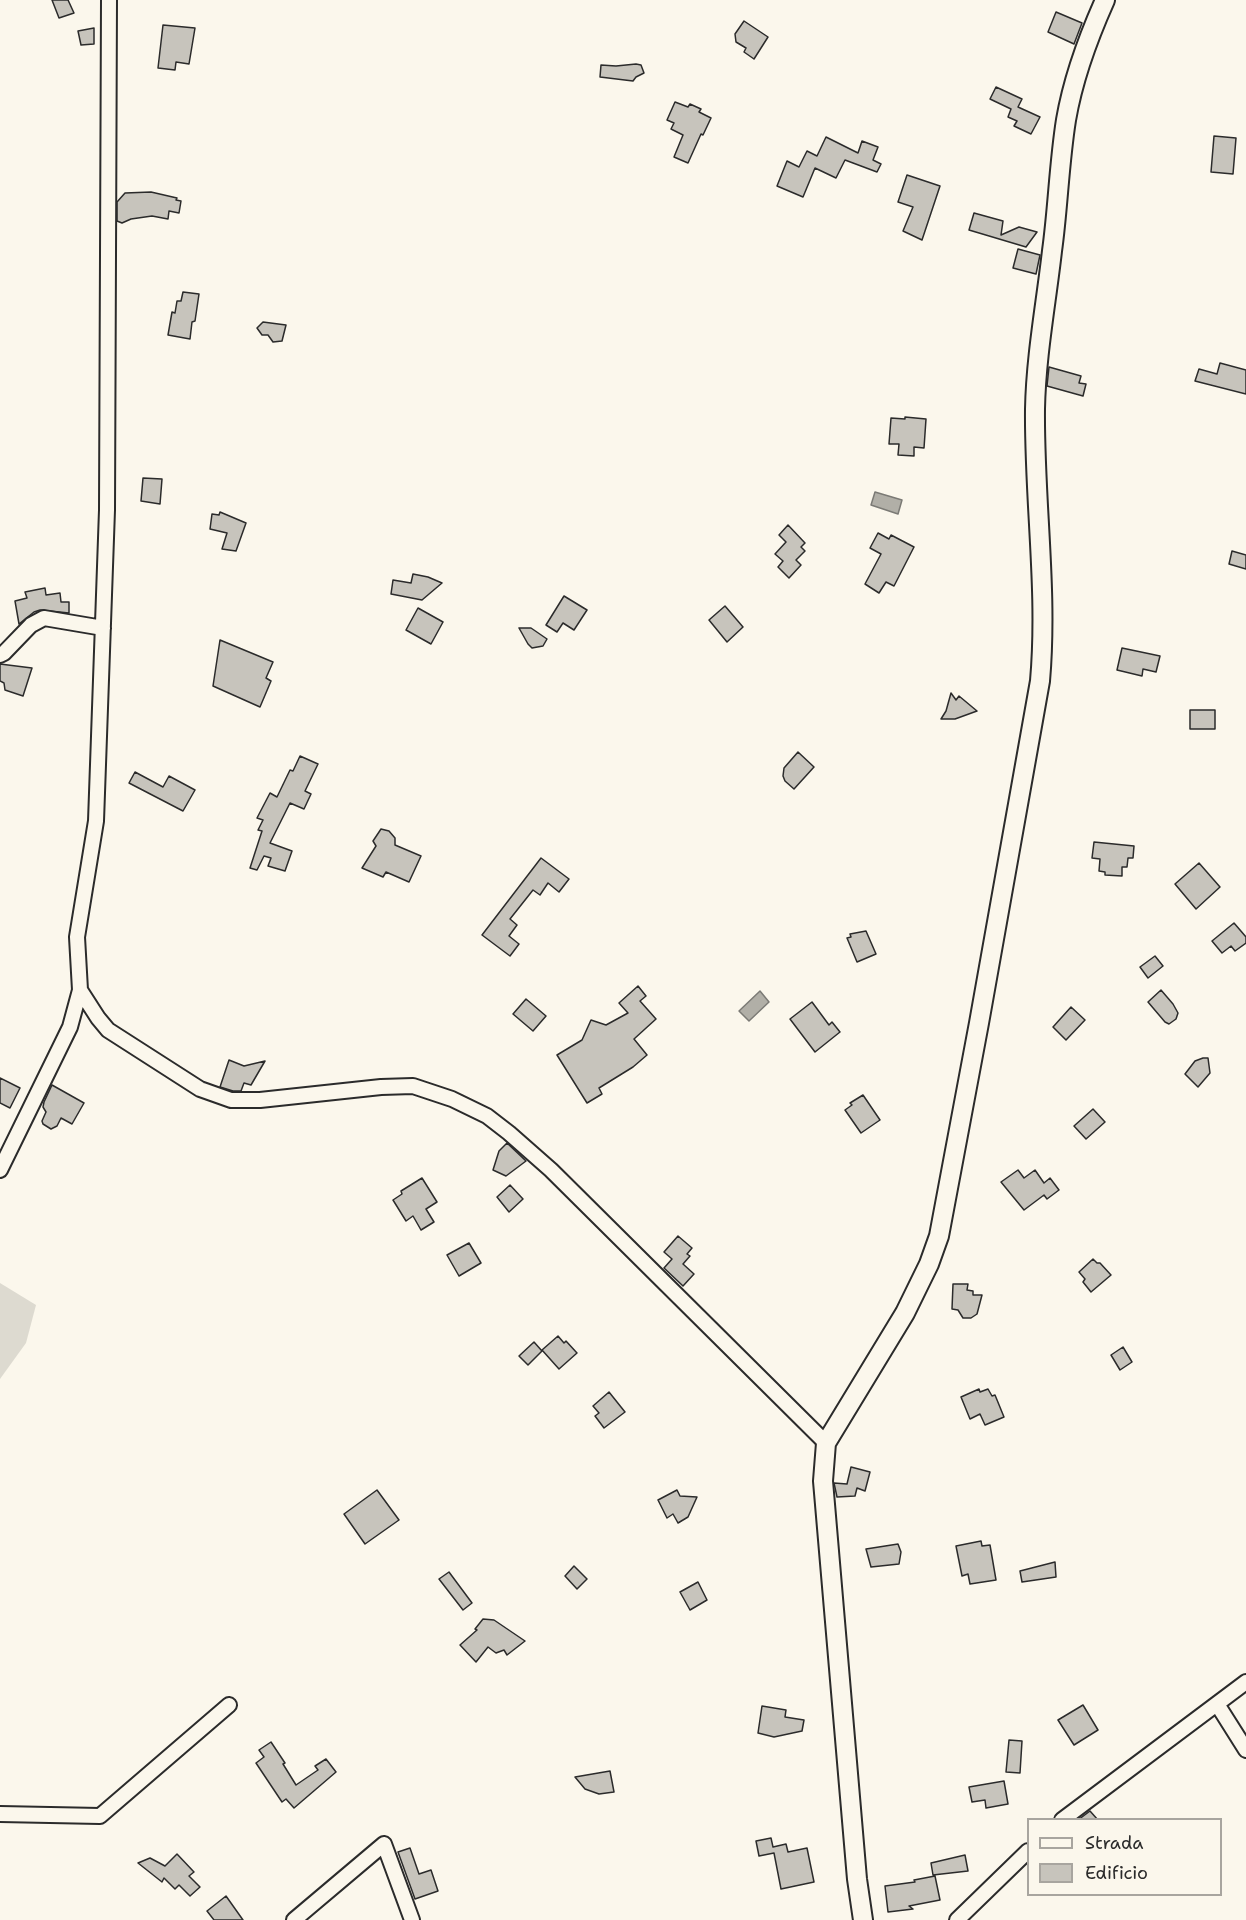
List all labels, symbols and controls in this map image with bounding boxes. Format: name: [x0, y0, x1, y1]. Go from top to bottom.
legend: [1027, 1818, 1222, 1896]
text: Strada: [1085, 1831, 1144, 1855]
text: Edificio: [1085, 1861, 1148, 1885]

